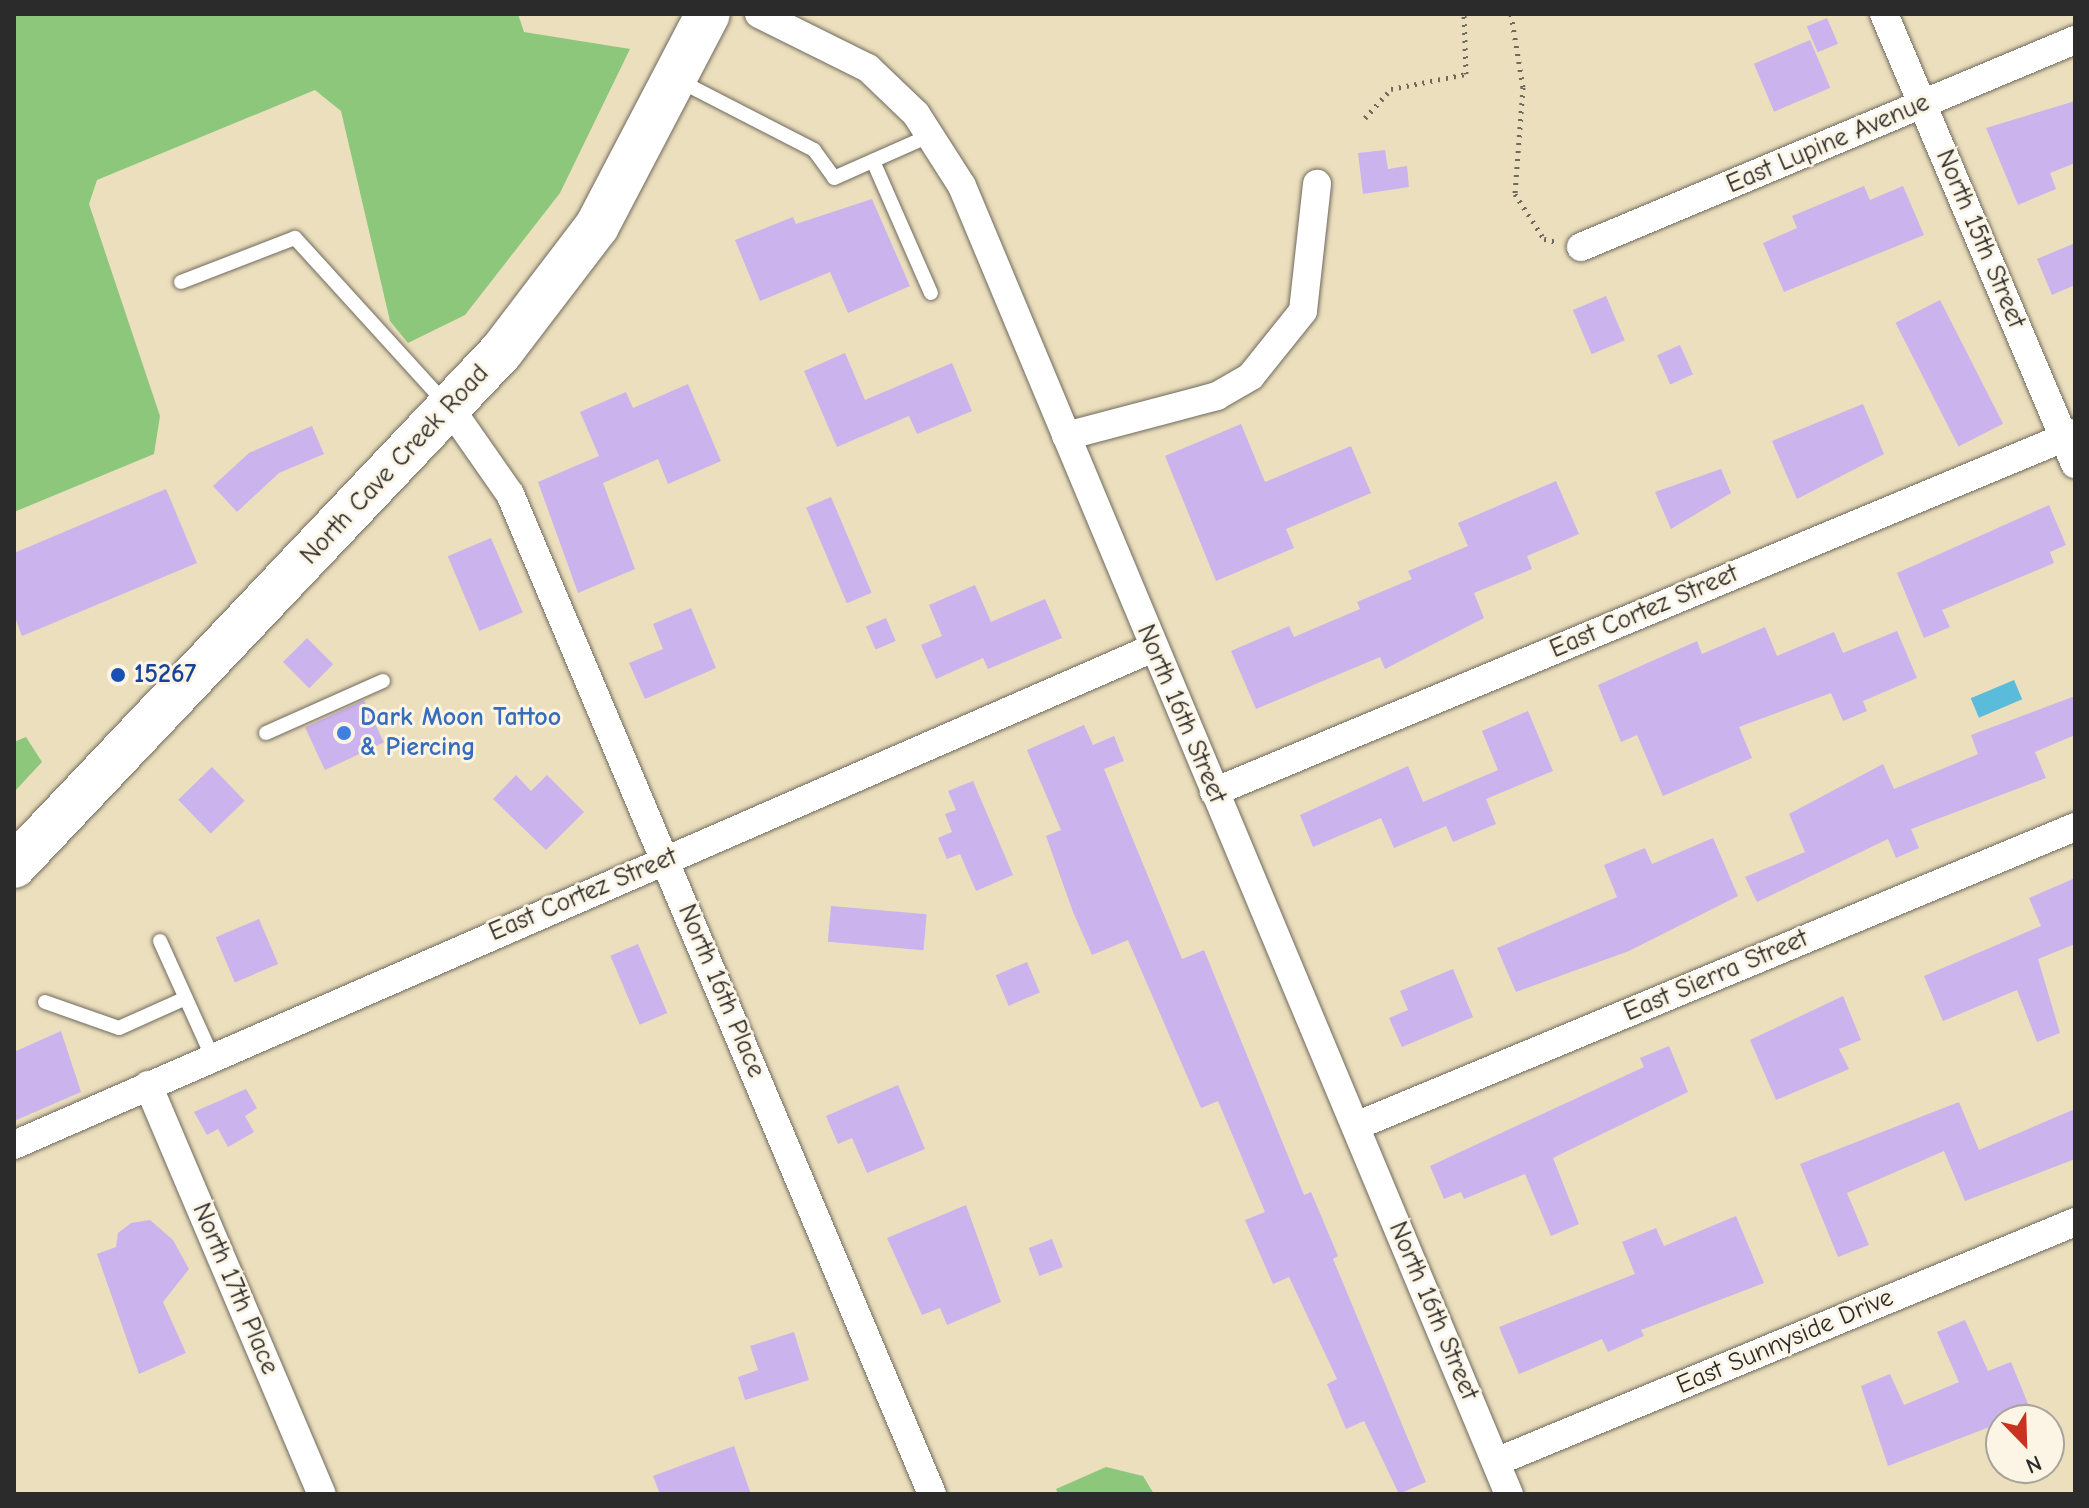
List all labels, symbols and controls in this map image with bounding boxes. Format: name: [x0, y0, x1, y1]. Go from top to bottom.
street label: East Lupine Avenue: [1722, 87, 1934, 201]
street label: North 15th Street: [1928, 145, 2032, 333]
street label: North Cave Creek Road: [294, 359, 496, 571]
street label: East Cortez Street: [1545, 558, 1743, 666]
street label: North 16th Street: [1129, 620, 1233, 808]
place label: 15267: [134, 659, 196, 691]
marker: 15267: [109, 666, 127, 684]
place label: Dark Moon Tattoo & Piercing: [360, 702, 561, 764]
marker: Dark Moon Tattoo & Piercing: [335, 724, 353, 742]
street label: East Cortez Street: [484, 841, 682, 949]
street label: North 16th Place: [671, 900, 771, 1082]
street label: East Sierra Street: [1619, 923, 1813, 1029]
street label: North 17th Place: [185, 1199, 285, 1379]
street label: North 16th Street: [1381, 1217, 1485, 1405]
street label: East Sunnyside Drive: [1672, 1282, 1898, 1402]
north arrow: [1985, 1404, 2065, 1484]
text: N: [2022, 1449, 2045, 1479]

